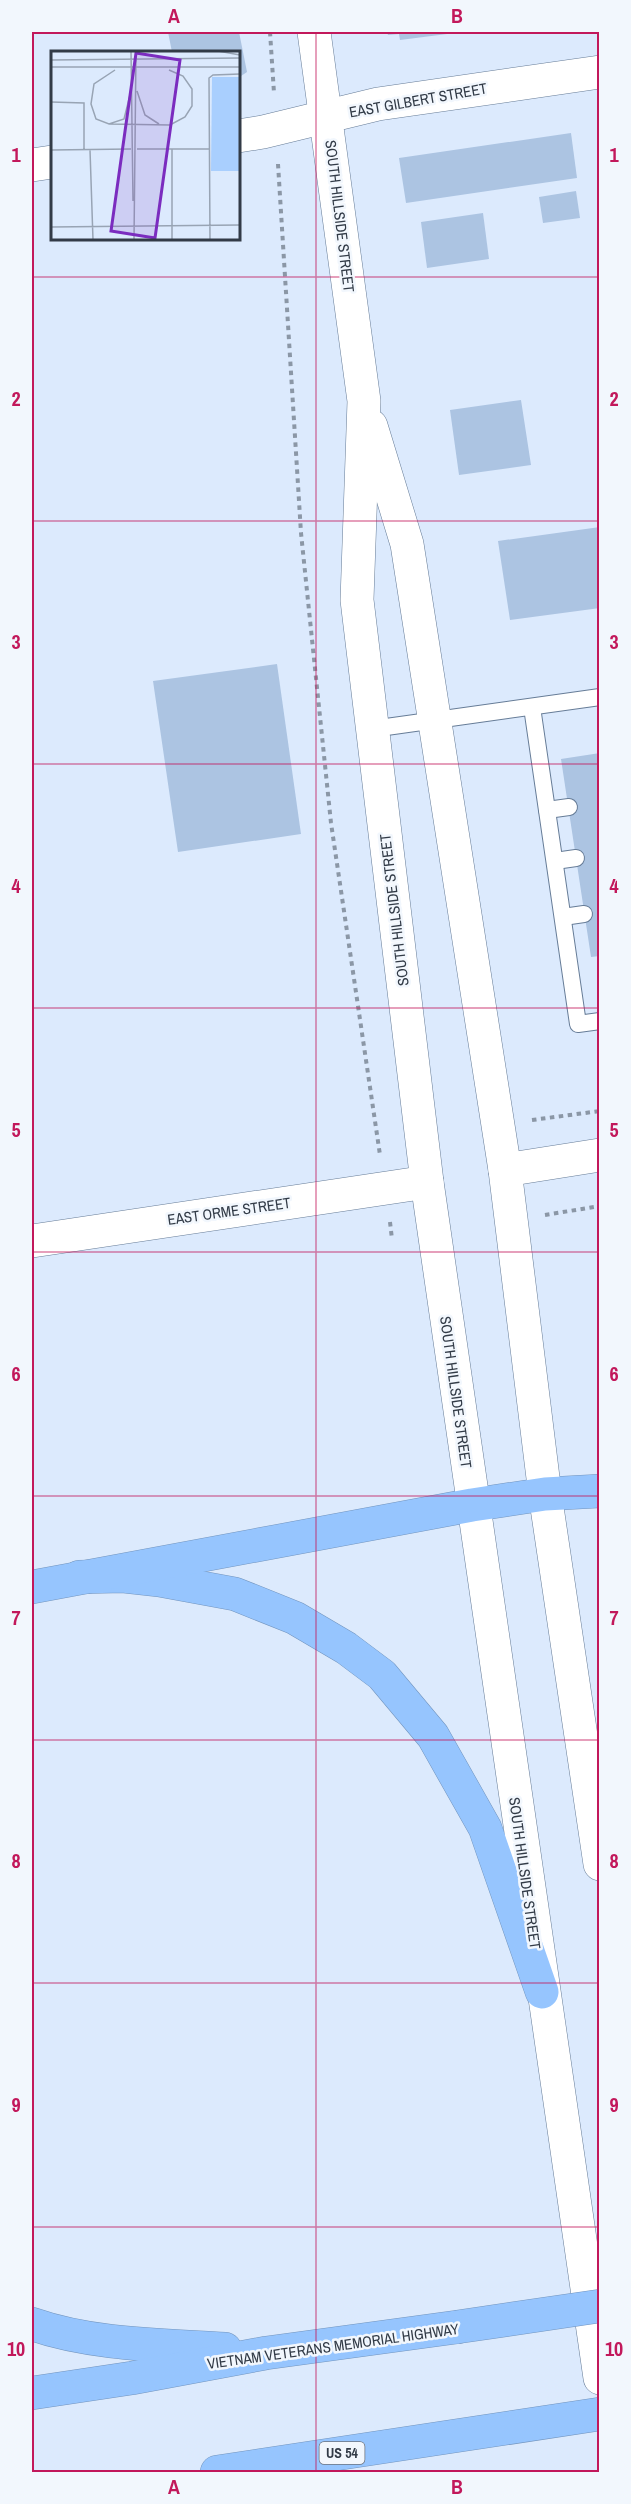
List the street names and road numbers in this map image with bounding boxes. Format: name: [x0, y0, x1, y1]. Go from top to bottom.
street label: EAST GILBERT STREET: [347, 77, 489, 122]
street label: SOUTH HILLSIDE STREET: [320, 139, 360, 294]
street label: SOUTH HILLSIDE STREET: [374, 832, 414, 987]
street label: EAST ORME STREET: [166, 1192, 292, 1230]
street label: SOUTH HILLSIDE STREET: [435, 1315, 477, 1470]
street label: SOUTH HILLSIDE STREET: [504, 1796, 546, 1951]
street label: VIETNAM VETERANS MEMORIAL HIGHWAY: [206, 2318, 461, 2374]
road number: US 54: [320, 2442, 364, 2464]

